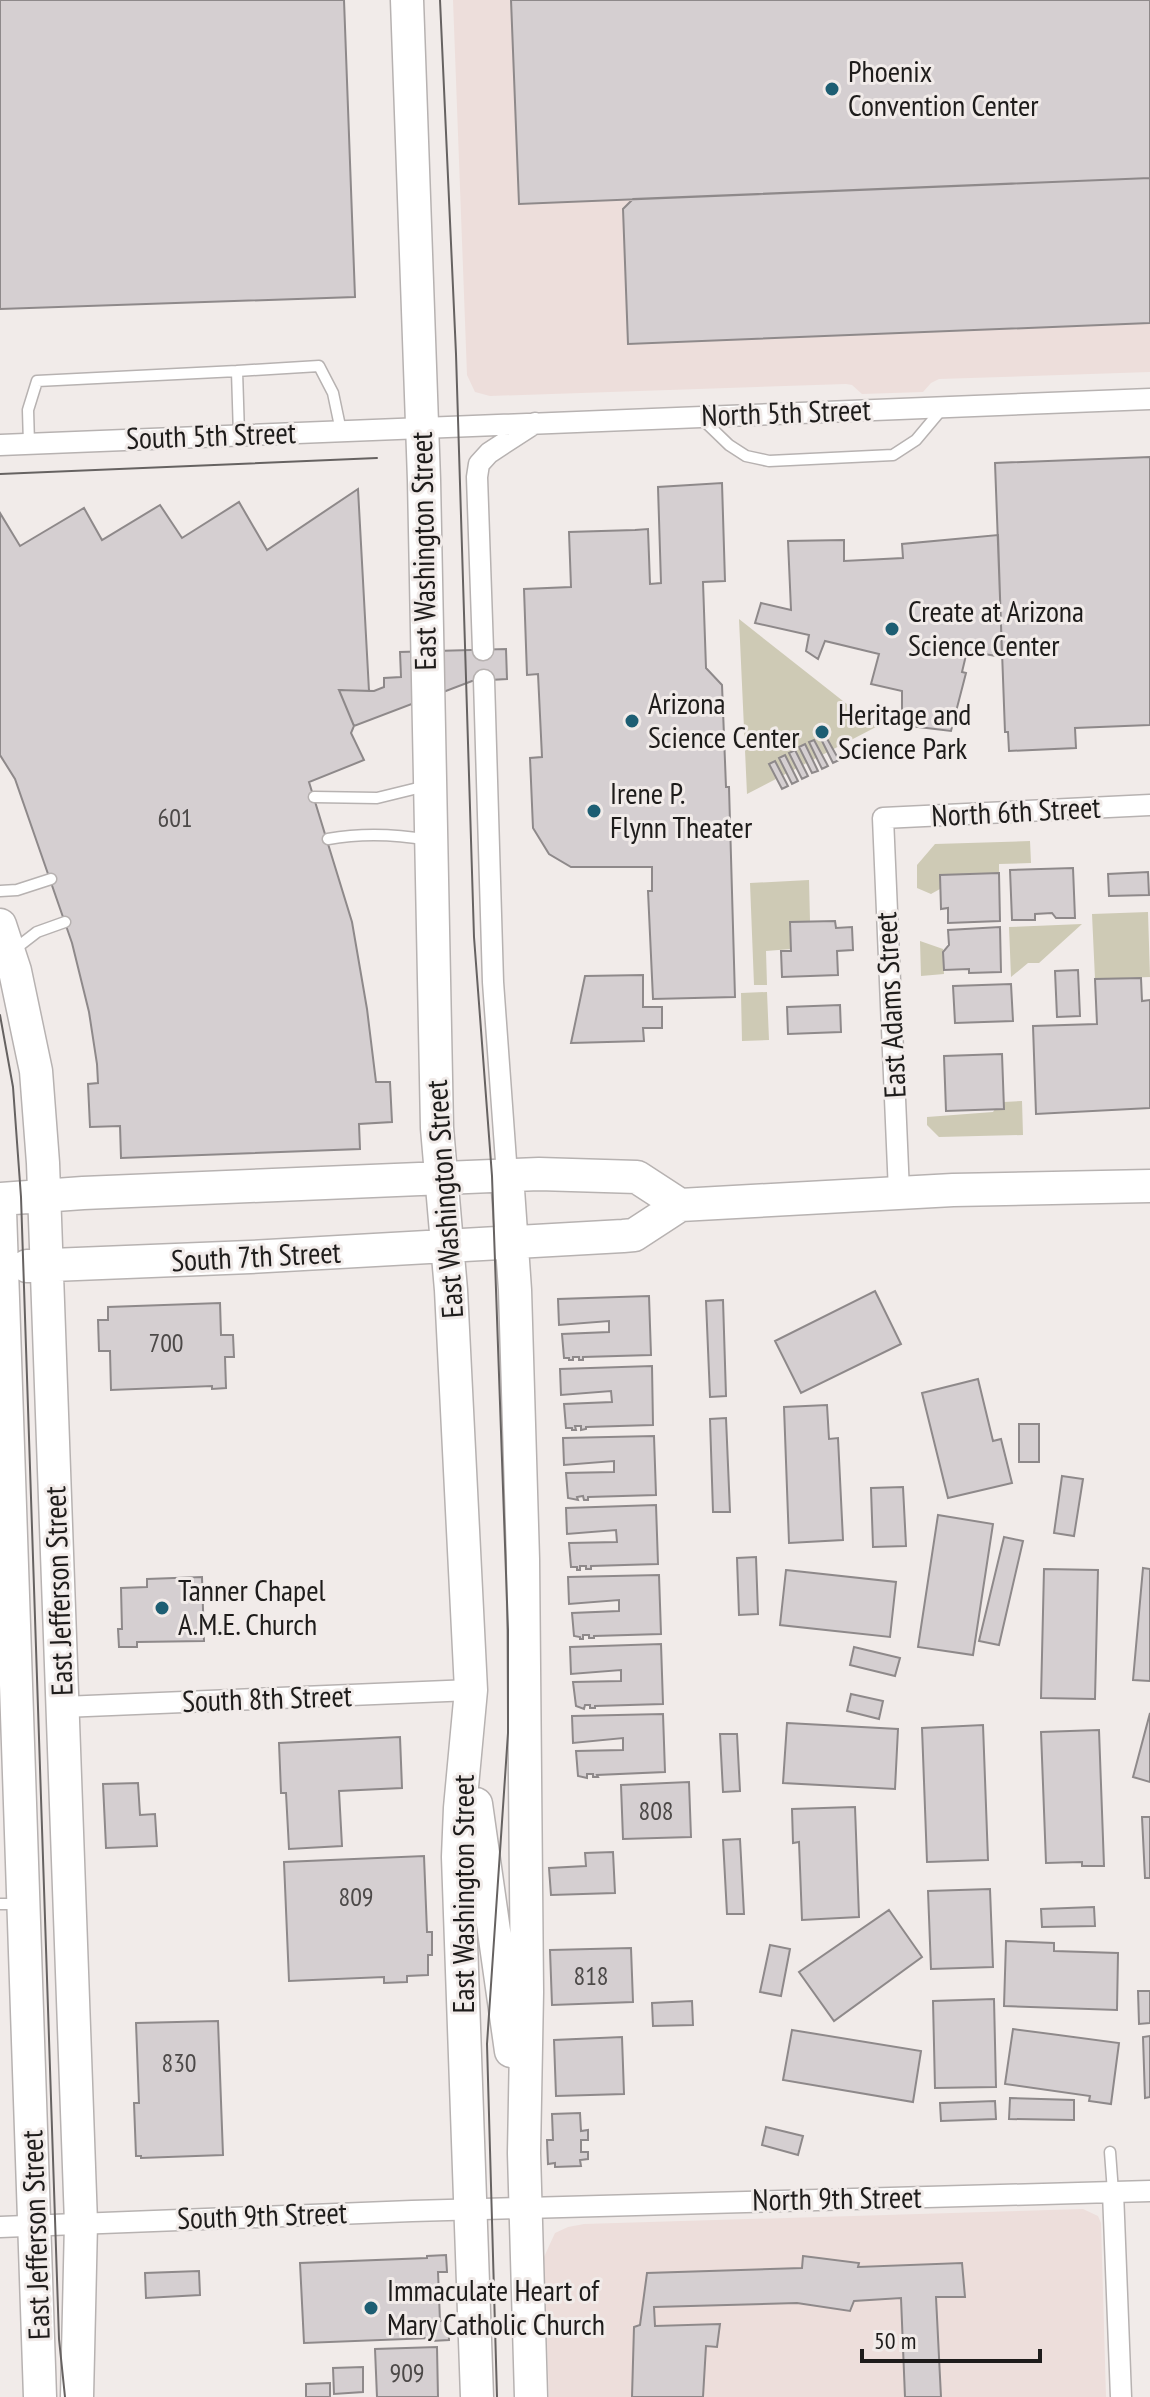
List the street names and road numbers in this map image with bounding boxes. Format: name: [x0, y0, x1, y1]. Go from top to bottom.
street label: North 5th Street: [701, 389, 872, 434]
street label: South 5th Street: [125, 412, 297, 457]
street label: East Washington Street: [401, 431, 444, 671]
street label: North 6th Street: [930, 787, 1102, 834]
street label: East Adams Street: [865, 910, 914, 1099]
street label: East Washington Street: [416, 1078, 471, 1320]
street label: South 7th Street: [170, 1232, 342, 1279]
street label: East Jefferson Street: [34, 1485, 81, 1697]
street label: South 8th Street: [181, 1675, 353, 1720]
street label: East Washington Street: [443, 1774, 482, 2013]
street label: East Jefferson Street: [11, 2129, 58, 2341]
street label: North 9th Street: [752, 2177, 923, 2218]
street label: South 9th Street: [176, 2192, 348, 2237]

